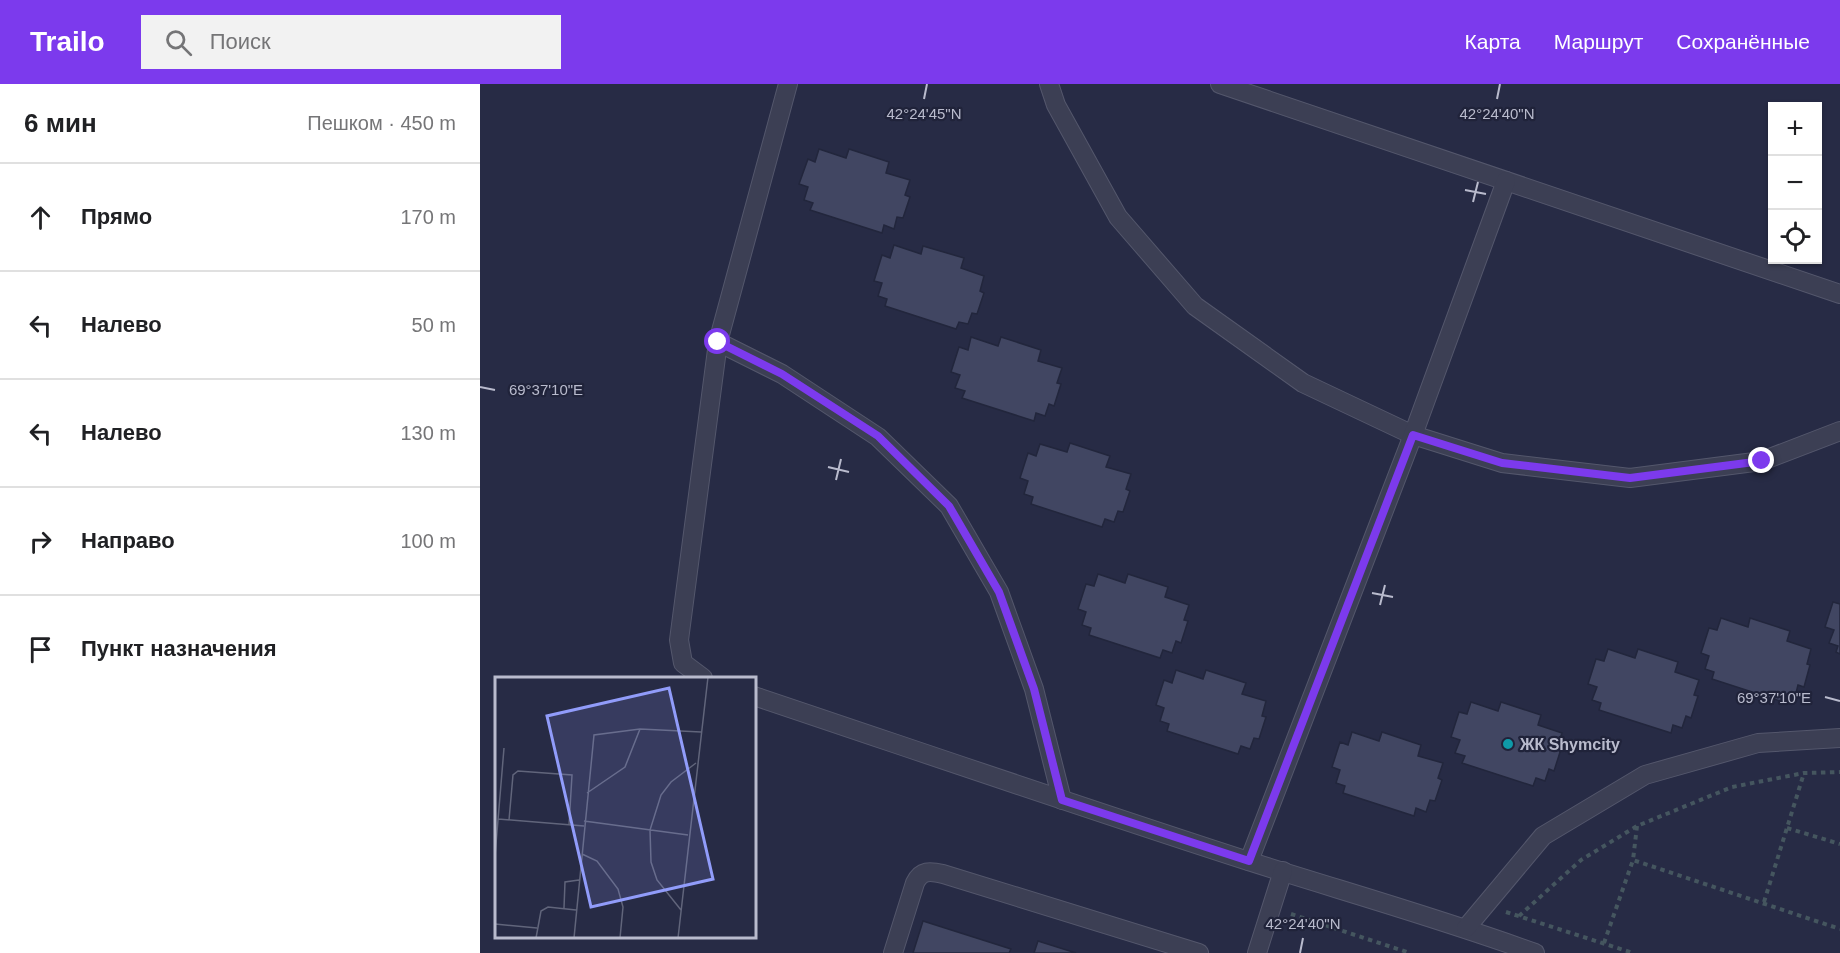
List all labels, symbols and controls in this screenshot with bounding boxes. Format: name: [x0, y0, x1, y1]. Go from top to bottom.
search box: [141, 15, 561, 69]
text: Trailo: [30, 26, 105, 57]
icon: search: [162, 26, 195, 59]
text: Поиск: [210, 29, 271, 54]
text: Карта: [1465, 30, 1521, 53]
text: Маршрут: [1554, 30, 1643, 53]
text: Сохранённые: [1676, 30, 1810, 53]
map controls: [1768, 102, 1822, 264]
button: +: [1768, 102, 1822, 156]
text: 42°24'45"N: [886, 105, 962, 122]
text: 42°24'40"N: [1459, 105, 1535, 122]
text: 6 мин: [24, 108, 97, 138]
text: Пешком · 450 m: [307, 112, 456, 134]
button: −: [1768, 156, 1822, 210]
icon: ahead: [24, 201, 57, 234]
text: Прямо: [81, 204, 152, 229]
text: 170 m: [400, 206, 456, 228]
button: locate: [1768, 210, 1822, 264]
icon: left: [24, 309, 57, 342]
text: Налево: [81, 312, 162, 337]
text: 50 m: [412, 314, 456, 336]
route start: [704, 328, 730, 354]
text: 69°37'10"E: [509, 381, 583, 398]
icon: left: [24, 417, 57, 450]
text: Налево: [81, 420, 162, 445]
text: 130 m: [400, 422, 456, 444]
route end: [1748, 447, 1774, 473]
icon: right: [24, 525, 57, 558]
text: Направо: [81, 528, 175, 553]
text: 100 m: [400, 530, 456, 552]
icon: arrive: [24, 633, 57, 666]
text: Пункт назначения: [81, 636, 277, 661]
inset map: [495, 677, 756, 938]
text: 69°37'10"E: [1737, 689, 1811, 706]
place label: ЖК Shymcity: [1519, 736, 1620, 753]
marker: ЖК Shymcity: [1501, 737, 1515, 751]
text: 42°24'40"N: [1265, 915, 1341, 932]

